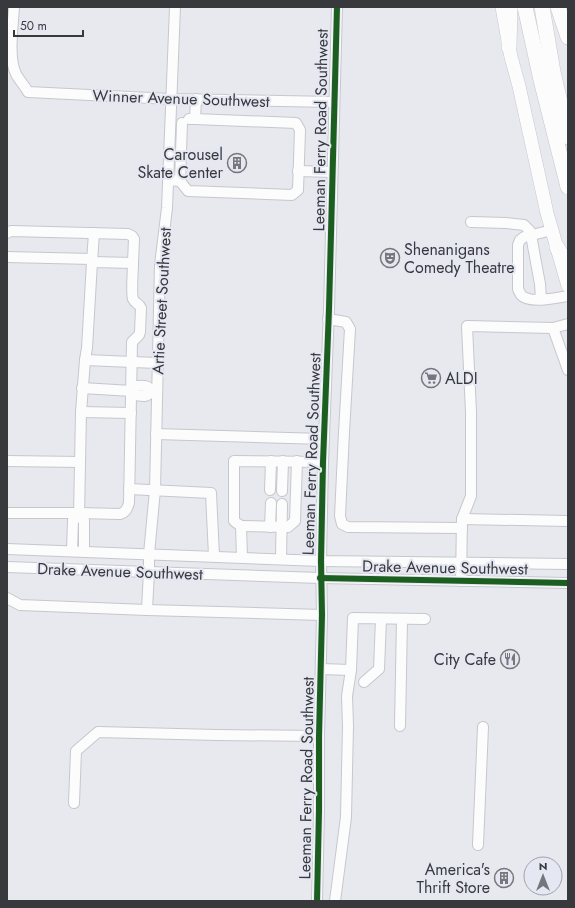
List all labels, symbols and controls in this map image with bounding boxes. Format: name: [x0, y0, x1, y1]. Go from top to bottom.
scale bar: [14, 12, 83, 38]
text: 50 m: [20, 17, 47, 35]
street label: Leeman Ferry Road Southwest: [307, 28, 334, 232]
street label: Winner Avenue Southwest: [92, 84, 270, 113]
place label: Carousel Skate Center: [137, 143, 224, 184]
building icon: Carousel Skate Center: [226, 152, 248, 174]
street label: Artie Street Southwest: [146, 227, 177, 375]
place label: Shenanigans Comedy Theatre: [404, 238, 514, 279]
theatre icon: Shenanigans Comedy Theatre: [379, 247, 401, 269]
street label: Leeman Ferry Road Southwest: [296, 352, 327, 556]
supermarket icon: ALDI: [420, 367, 442, 389]
place label: ALDI: [445, 367, 478, 390]
street label: Drake Avenue Southwest: [362, 555, 528, 580]
street label: Drake Avenue Southwest: [37, 557, 203, 586]
place label: City Cafe: [434, 648, 496, 671]
restaurant icon: City Cafe: [499, 648, 521, 670]
street label: Leeman Ferry Road Southwest: [293, 676, 320, 880]
north arrow: [523, 856, 563, 896]
place label: America's Thrift Store: [416, 858, 490, 899]
text: N: [539, 858, 547, 874]
building icon: America's Thrift Store: [493, 867, 515, 889]

